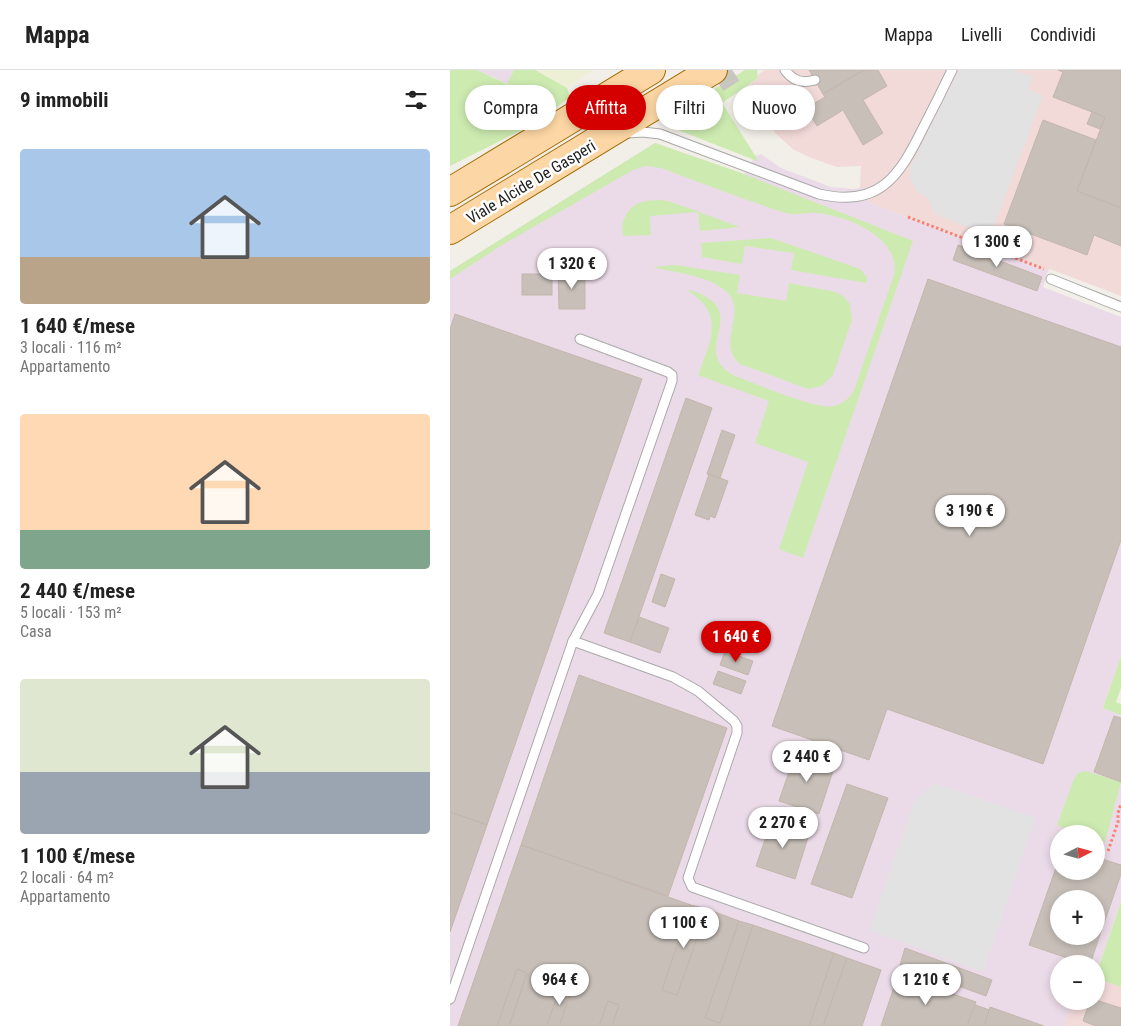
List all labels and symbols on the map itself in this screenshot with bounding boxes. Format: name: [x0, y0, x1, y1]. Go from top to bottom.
street label: Viale Alcide De Gasperi: [463, 136, 599, 228]
pin: 1 300 €: [951, 226, 1043, 268]
pin: 1 320 €: [526, 248, 618, 290]
pin: 3 190 €: [924, 494, 1016, 537]
pin: 1 640 €: [690, 620, 782, 663]
pin: 2 440 €: [761, 740, 853, 783]
pin: 2 270 €: [737, 806, 829, 849]
north arrow: [1050, 825, 1105, 880]
pin: 1 100 €: [638, 906, 730, 949]
pin: 964 €: [525, 964, 595, 1006]
pin: 1 210 €: [880, 964, 972, 1006]

